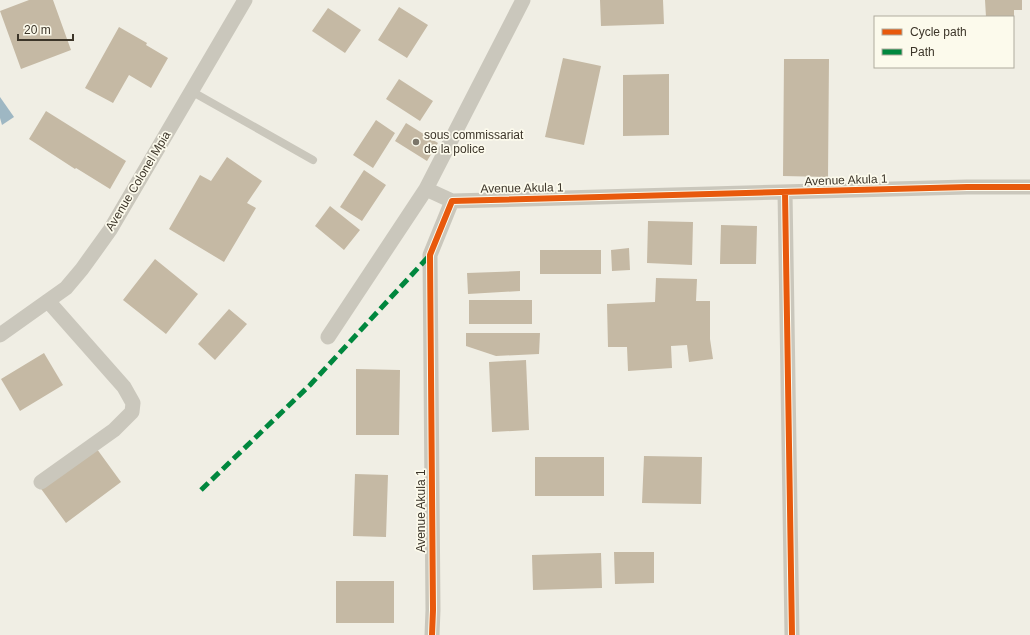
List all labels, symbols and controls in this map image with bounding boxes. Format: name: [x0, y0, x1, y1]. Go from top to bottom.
scale bar: [18, 16, 73, 42]
legend: [874, 16, 1014, 68]
text: 20 m: [24, 23, 51, 37]
text: Cycle path: [910, 25, 967, 39]
text: Path: [910, 45, 935, 59]
street label: Avenue Colonel Mpia: [103, 128, 173, 233]
place label: sous commissariat de la police: [424, 128, 524, 156]
marker: sous commissariat de la police: [411, 137, 421, 147]
street label: Avenue Akula 1: [804, 172, 888, 188]
street label: Avenue Akula 1: [480, 180, 564, 196]
street label: Avenue Akula 1: [414, 469, 428, 553]

